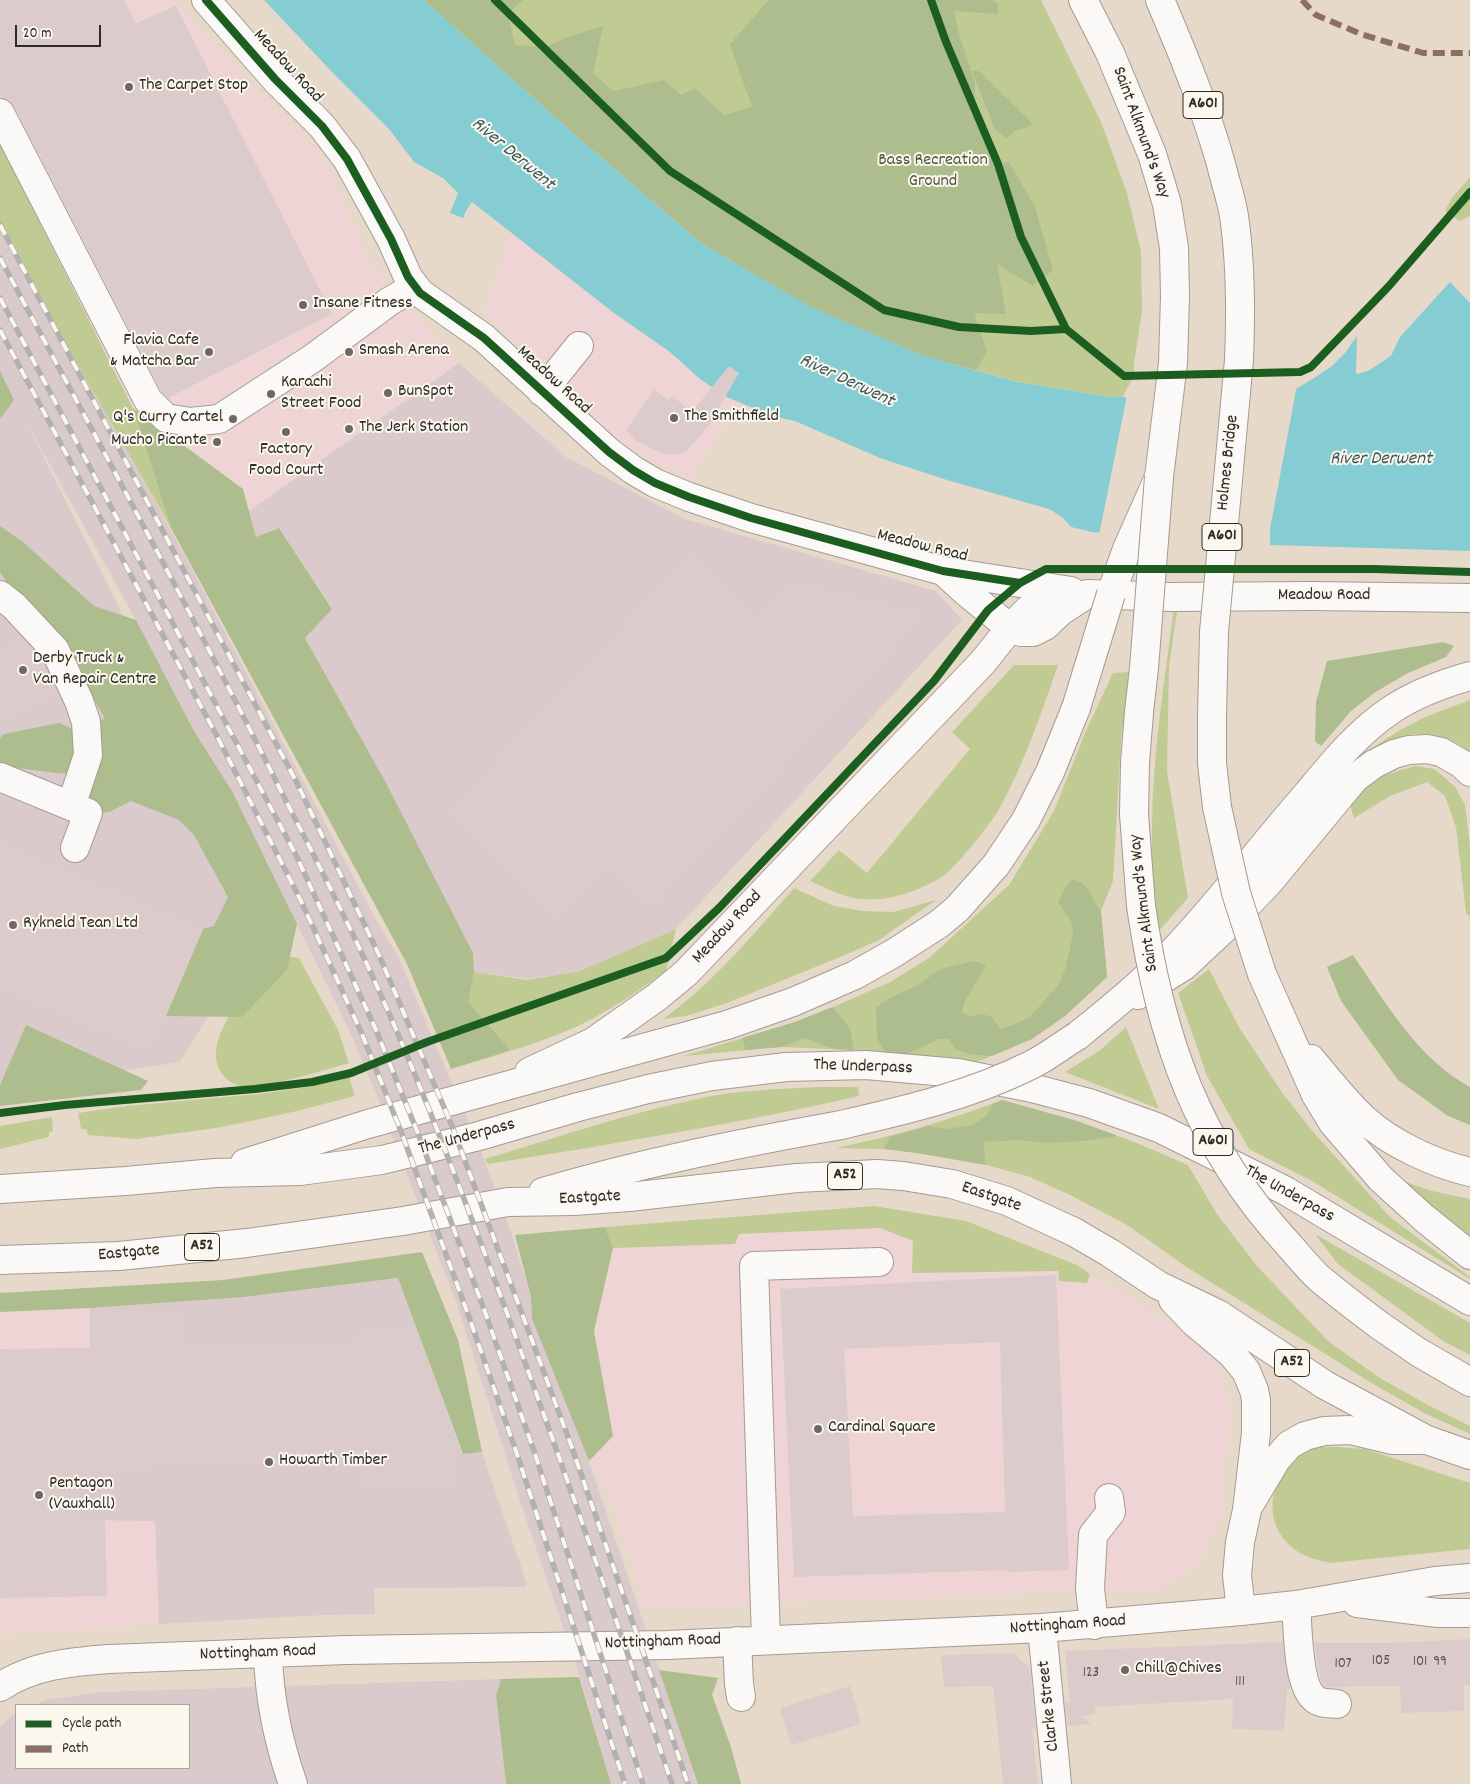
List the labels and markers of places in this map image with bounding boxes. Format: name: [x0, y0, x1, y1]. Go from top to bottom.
place label: The Carpet Stop: [139, 76, 248, 98]
marker: The Carpet Stop: [123, 81, 135, 93]
place label: Insane Fitness: [313, 294, 413, 316]
marker: Insane Fitness: [297, 299, 309, 311]
place label: Flavia Cafe & Matcha Bar: [110, 331, 199, 374]
place label: Smash Arena: [359, 341, 449, 363]
marker: Flavia Cafe & Matcha Bar: [203, 346, 215, 358]
marker: Smash Arena: [343, 346, 355, 358]
place label: Karachi Street Food: [281, 373, 361, 416]
place label: BunSpot: [398, 382, 453, 404]
marker: BunSpot: [382, 387, 394, 399]
marker: Karachi Street Food: [265, 388, 277, 400]
place label: The Smithfield: [684, 407, 779, 429]
place label: Q's Curry Cartel: [113, 408, 223, 430]
marker: The Smithfield: [668, 412, 680, 424]
marker: Q's Curry Cartel: [227, 413, 239, 425]
place label: The Jerk Station: [359, 418, 468, 440]
marker: The Jerk Station: [343, 423, 355, 435]
marker: Factory Food Court: [280, 426, 292, 438]
place label: Mucho Picante: [111, 431, 207, 453]
marker: Mucho Picante: [211, 436, 223, 448]
place label: Factory Food Court: [249, 440, 323, 482]
place label: Derby Truck & Van Repair Centre: [33, 649, 156, 692]
marker: Derby Truck & Van Repair Centre: [17, 664, 29, 676]
place label: Rykneld Tean Ltd: [23, 914, 138, 936]
marker: Rykneld Tean Ltd: [7, 919, 19, 931]
place label: Cardinal Square: [828, 1418, 936, 1440]
marker: Cardinal Square: [812, 1423, 824, 1435]
place label: Howarth Timber: [279, 1451, 387, 1473]
marker: Howarth Timber: [263, 1456, 275, 1468]
place label: Pentagon (Vauxhall): [49, 1474, 115, 1516]
marker: Pentagon (Vauxhall): [33, 1489, 45, 1501]
place label: Chill@Chives: [1135, 1659, 1222, 1681]
marker: Chill@Chives: [1119, 1664, 1131, 1676]

